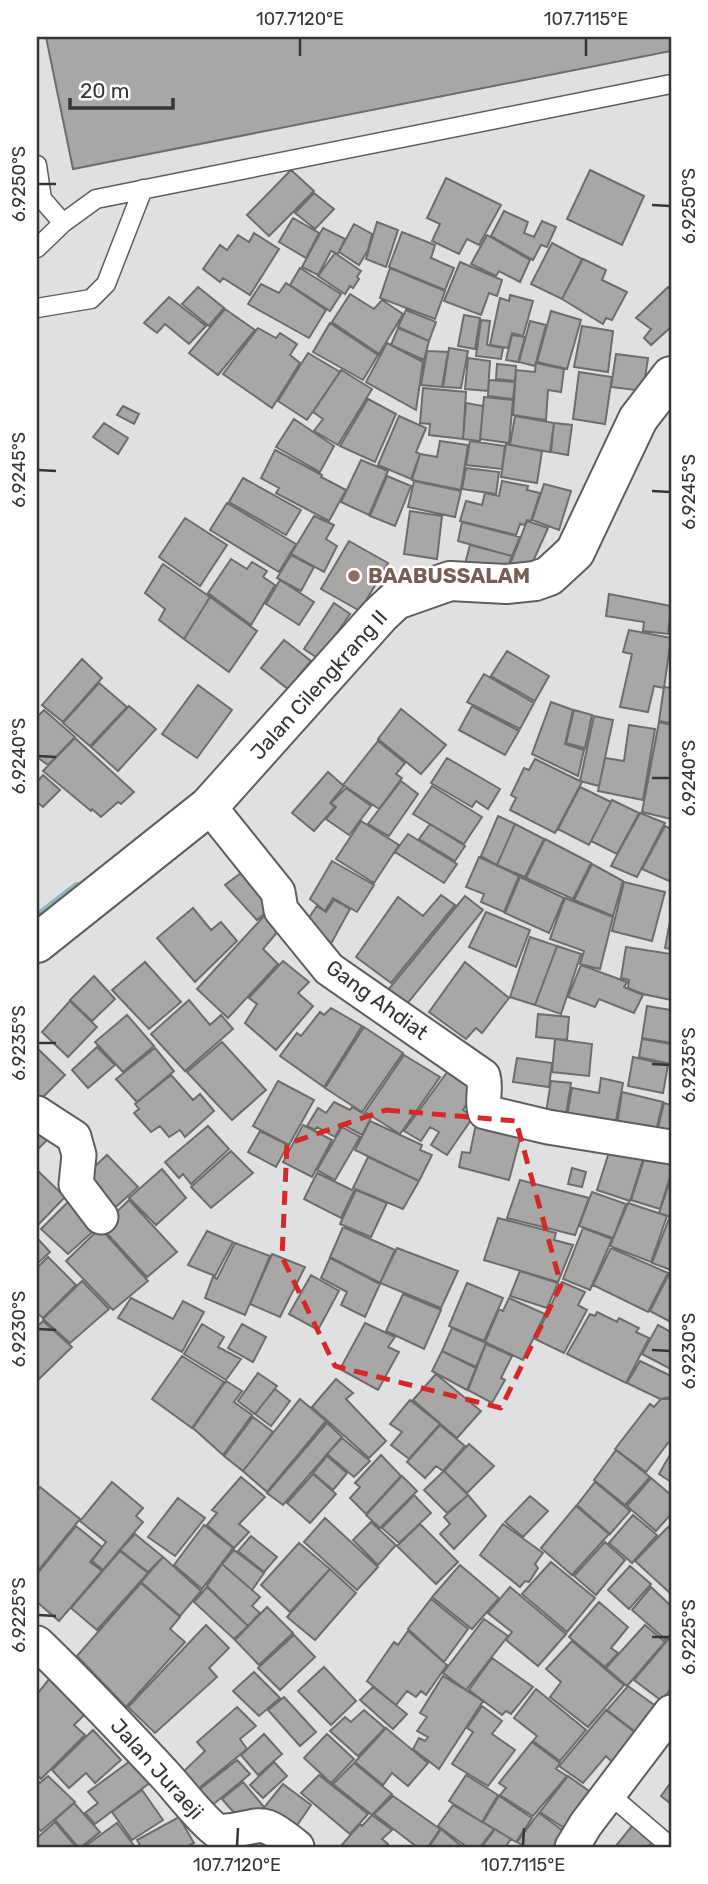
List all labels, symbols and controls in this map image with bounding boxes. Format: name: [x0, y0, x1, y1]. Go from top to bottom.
text: 107.7120°E: [256, 8, 344, 30]
text: 107.7115°E: [544, 8, 628, 30]
scale bar: [70, 66, 173, 110]
text: 20 m: [80, 78, 129, 103]
text: 6.9250°S: [8, 146, 30, 222]
text: 6.9250°S: [678, 168, 700, 244]
text: 6.9245°S: [8, 432, 30, 508]
text: 6.9245°S: [678, 454, 700, 530]
place label: BAABUSSALAM: [368, 563, 530, 588]
marker: BAABUSSALAM: [346, 568, 362, 584]
street label: Jalan Cilengkrang II: [245, 605, 392, 765]
text: 6.9240°S: [8, 718, 30, 794]
text: 6.9240°S: [678, 740, 700, 816]
street label: Gang Ahdiat: [321, 954, 433, 1045]
text: 6.9235°S: [8, 1005, 30, 1081]
text: 6.9235°S: [678, 1027, 700, 1103]
text: 6.9230°S: [8, 1291, 30, 1367]
text: 6.9230°S: [678, 1313, 700, 1389]
text: 6.9225°S: [8, 1577, 30, 1653]
text: 6.9225°S: [678, 1599, 700, 1675]
street label: Jalan Juraeji: [106, 1713, 209, 1824]
text: 107.7120°E: [193, 1854, 281, 1876]
text: 107.7115°E: [481, 1854, 565, 1876]

